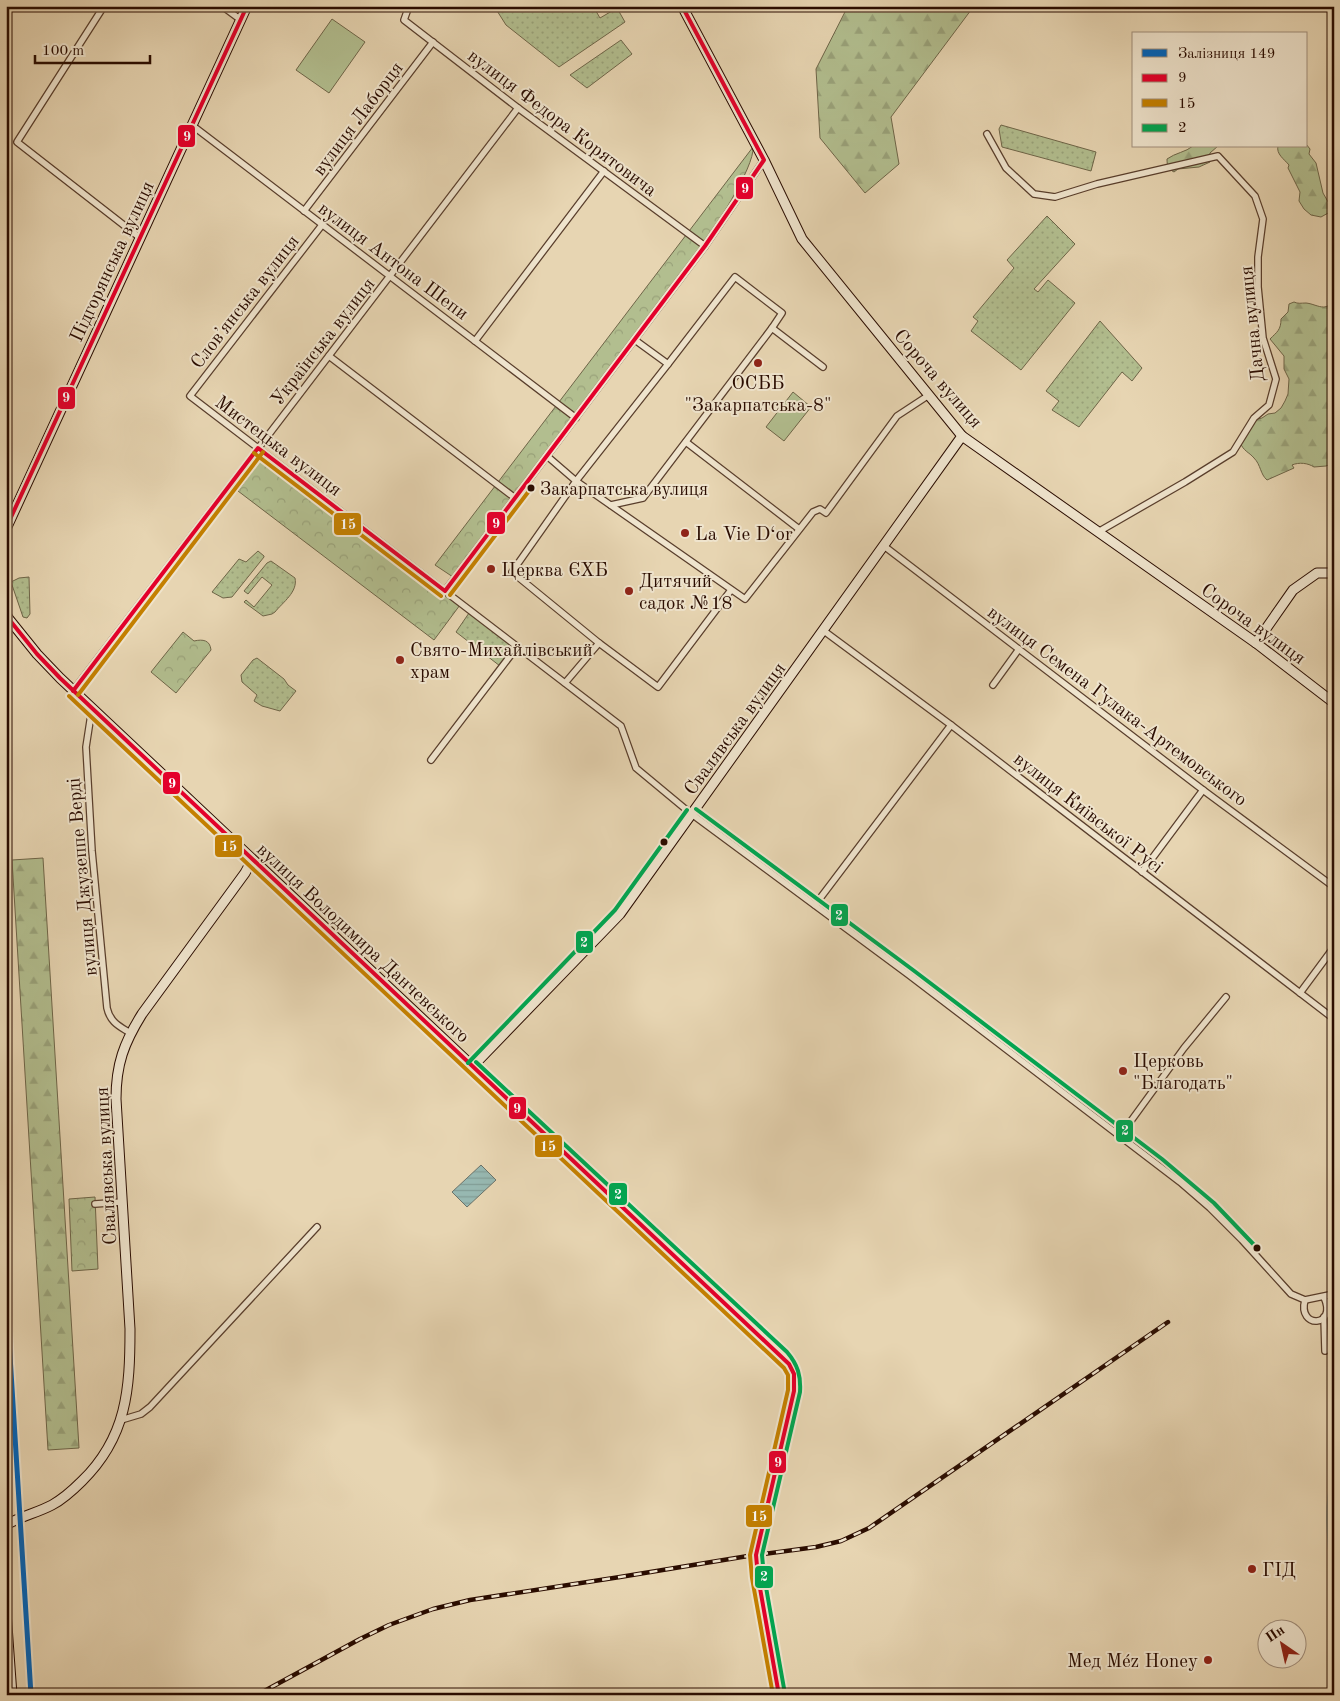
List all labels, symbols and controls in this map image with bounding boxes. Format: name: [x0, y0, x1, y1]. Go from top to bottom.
scale bar: [35, 32, 150, 64]
legend: [1132, 32, 1308, 148]
text: 100 m: [42, 44, 84, 59]
street label: вулиця Федора Корятовича: [463, 47, 660, 201]
text: Залізниця 149: [1178, 47, 1276, 62]
street label: вулиця Лаборця: [310, 59, 408, 180]
text: 9: [1178, 71, 1187, 86]
text: 15: [1178, 97, 1195, 112]
text: 2: [1178, 121, 1187, 136]
line badge: 9: [177, 124, 196, 148]
text: 9: [183, 130, 191, 144]
line badge: 9: [735, 176, 754, 200]
street label: Підгорянська вулиця: [68, 179, 159, 345]
text: 9: [741, 182, 749, 196]
street label: вулиця Антона Шепи: [314, 200, 471, 324]
street label: Словʼянська вулиця: [188, 232, 304, 373]
street label: Дачна вулиця: [1238, 265, 1269, 383]
street label: Українська вулиця: [268, 275, 380, 410]
street label: Сороча вулиця: [889, 327, 985, 433]
marker: ОСББ "Закарпатська-8": [752, 357, 764, 369]
place label: ОСББ "Закарпатська-8": [685, 375, 831, 416]
line badge: 9: [57, 386, 76, 410]
text: 9: [62, 391, 70, 405]
street label: Мистецька вулиця: [211, 393, 344, 501]
place label: Закарпатська вулиця: [540, 481, 708, 499]
marker: Закарпатська вулиця: [526, 483, 536, 493]
line badge: 9: [486, 511, 506, 535]
line badge: 15: [333, 512, 362, 536]
text: 9: [492, 517, 500, 531]
text: 15: [340, 518, 356, 532]
place label: La Vie D‘or: [695, 526, 793, 545]
marker: La Vie D‘or: [679, 527, 691, 539]
place label: Церква ЄХБ: [501, 562, 608, 581]
marker: Церква ЄХБ: [485, 563, 497, 575]
place label: Дитячий садок №18: [639, 573, 733, 614]
street label: Сороча вулиця: [1197, 581, 1308, 669]
marker: Дитячий садок №18: [623, 585, 635, 597]
street label: вулиця Семена Гулака-Артемовського: [983, 603, 1250, 811]
place label: Свято-Михайлівський храм: [410, 642, 593, 683]
marker: Свято-Михайлівський храм: [394, 654, 406, 666]
street label: Свалявська вулиця: [682, 660, 790, 799]
street label: вулиця Київської Русі: [1009, 750, 1166, 878]
line badge: 9: [162, 771, 181, 795]
street label: вулиця Джузеппе Верді: [65, 777, 102, 977]
text: 9: [168, 777, 176, 791]
line badge: 15: [214, 834, 243, 858]
unlabelled marker: [659, 837, 669, 847]
text: 15: [221, 840, 237, 854]
street label: вулиця Володимира Данчевського: [252, 840, 472, 1047]
line badge: 2: [830, 903, 849, 927]
text: 2: [835, 909, 843, 923]
line badge: 2: [575, 930, 594, 954]
text: 2: [580, 936, 588, 950]
place label: Церковь "Благодать": [1133, 1053, 1233, 1094]
marker: Церковь "Благодать": [1117, 1065, 1129, 1077]
street label: Свалявська вулиця: [94, 1086, 121, 1245]
line badge: 9: [508, 1096, 527, 1120]
text: 9: [513, 1102, 521, 1116]
line badge: 2: [1115, 1119, 1134, 1143]
text: 2: [1121, 1124, 1129, 1138]
line badge: 15: [534, 1134, 563, 1158]
text: 15: [540, 1140, 556, 1154]
line badge: 2: [608, 1182, 628, 1206]
text: 2: [614, 1188, 622, 1202]
unlabelled marker: [1252, 1243, 1262, 1253]
line badge: 9: [768, 1450, 787, 1474]
text: 9: [774, 1456, 782, 1470]
line badge: 15: [745, 1504, 773, 1528]
text: 15: [751, 1510, 767, 1524]
place label: ГІД: [1262, 1562, 1296, 1581]
marker: ГІД: [1246, 1563, 1258, 1575]
line badge: 2: [754, 1565, 774, 1589]
text: 2: [760, 1570, 768, 1584]
north arrow: [1258, 1618, 1308, 1668]
text: Пн: [1263, 1623, 1287, 1645]
place label: Мед Méz Honey: [1067, 1653, 1198, 1672]
marker: Мед Méz Honey: [1202, 1654, 1214, 1666]

